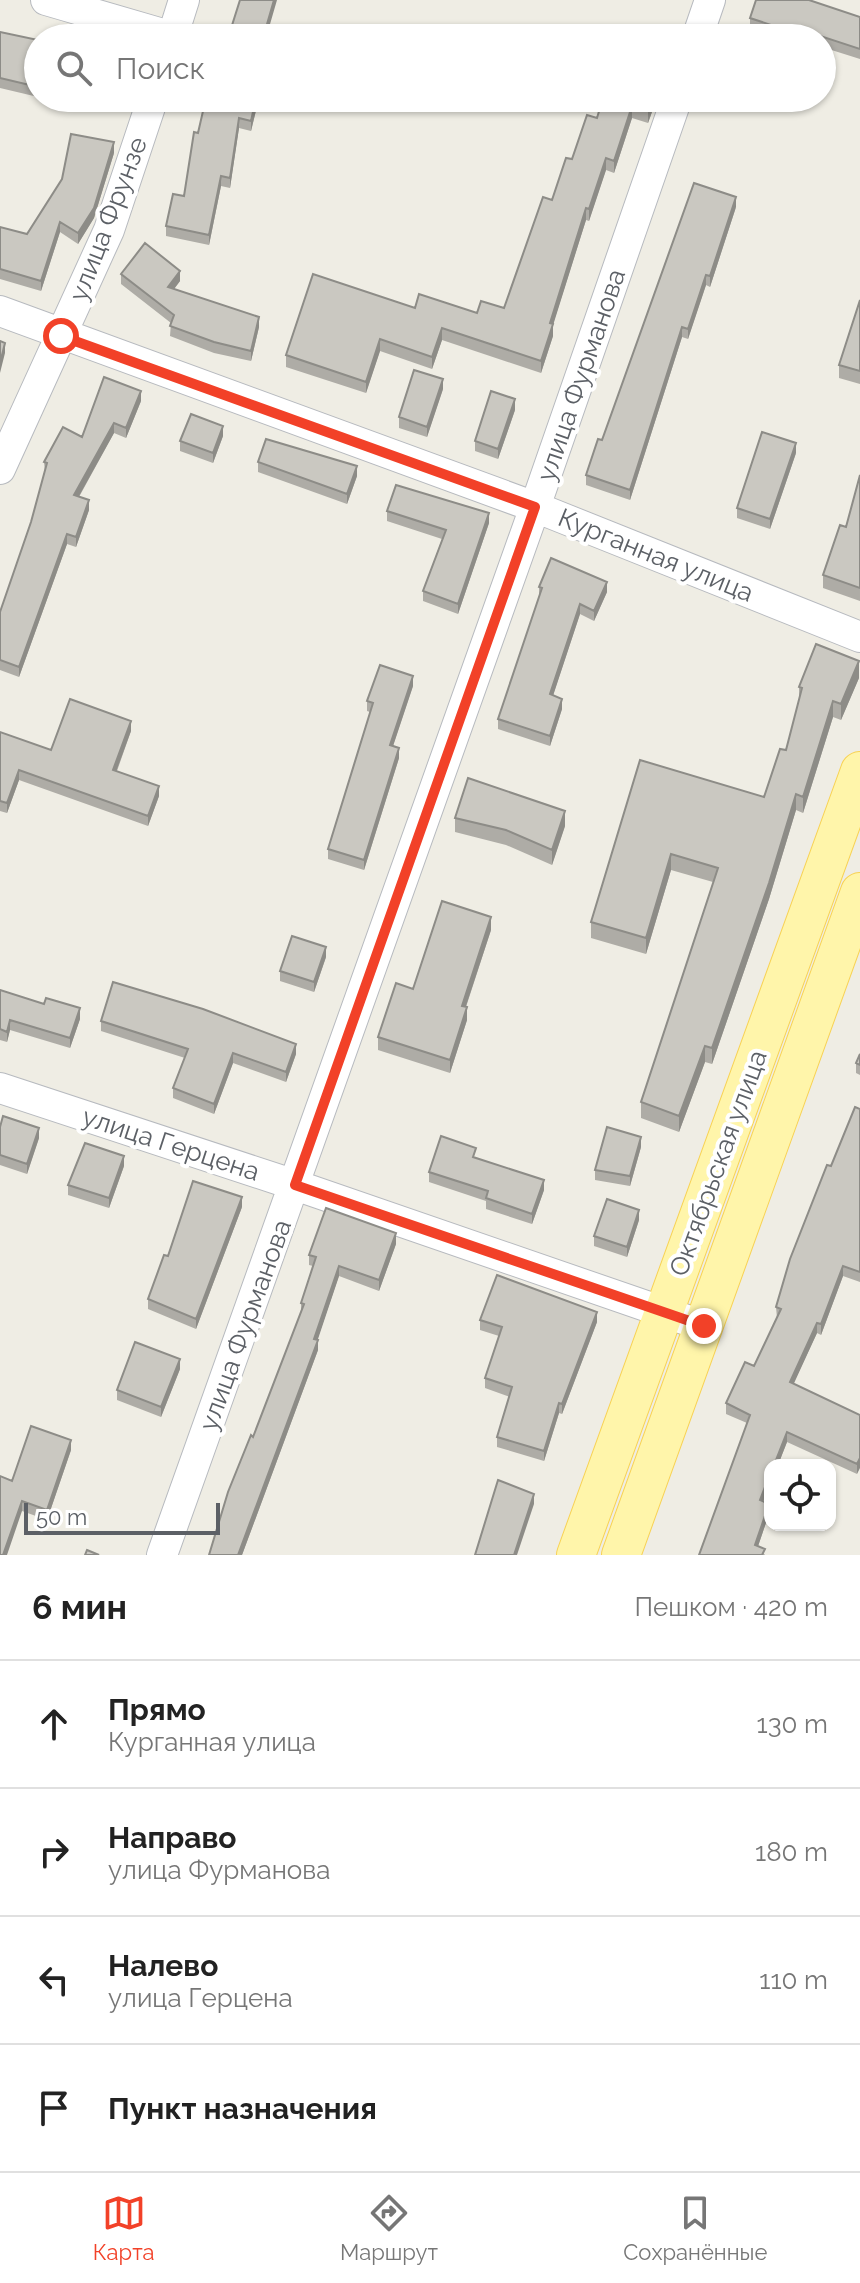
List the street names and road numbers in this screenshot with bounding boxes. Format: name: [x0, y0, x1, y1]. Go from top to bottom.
street label: улица Фрунзе: [63, 133, 153, 305]
street label: улица Фурманова: [531, 265, 631, 485]
street label: Курганная улица: [554, 502, 758, 608]
street label: Октябрьская улица: [663, 1046, 773, 1280]
street label: улица Герцена: [79, 1101, 263, 1187]
street label: улица Фурманова: [193, 1215, 297, 1435]

